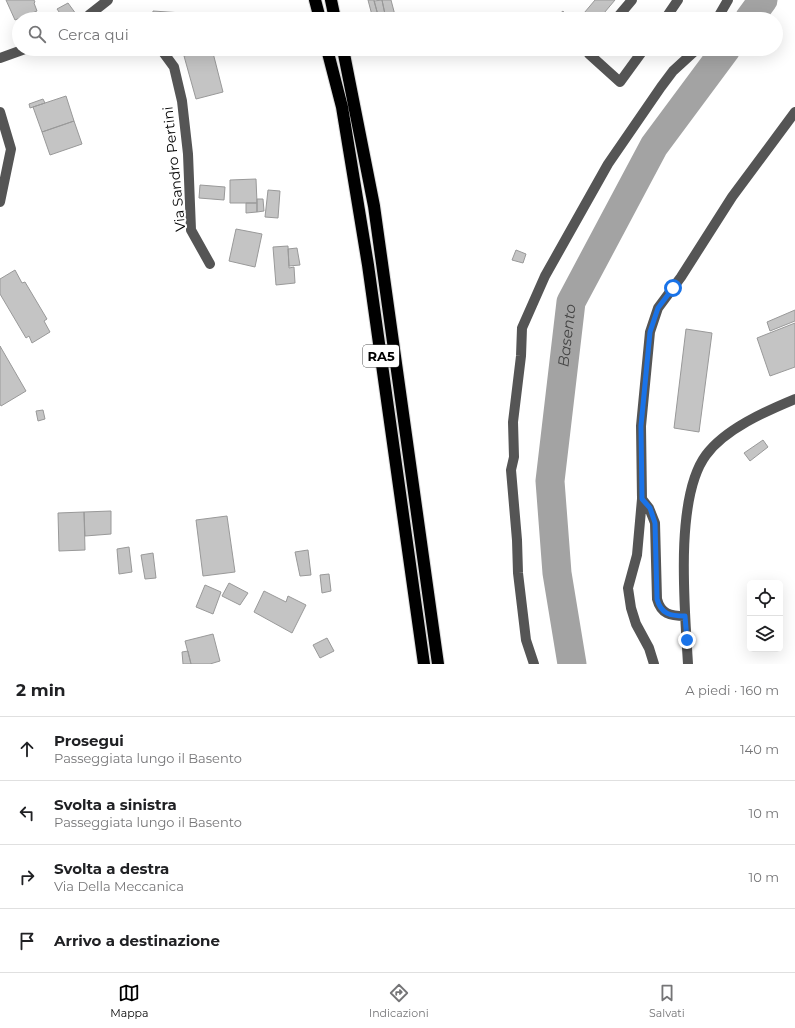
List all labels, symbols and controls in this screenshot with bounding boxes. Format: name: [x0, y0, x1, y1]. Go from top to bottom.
search box: [12, 12, 783, 56]
icon: search: [26, 23, 48, 45]
text: Cerca qui: [58, 25, 129, 44]
street label: Via Sandro Pertini: [158, 106, 190, 232]
route start: [664, 279, 682, 297]
water label: Basento: [553, 303, 580, 368]
road number: RA5: [363, 345, 399, 367]
map controls: [747, 580, 783, 652]
button: locate: [747, 580, 783, 616]
button: layers: [747, 616, 783, 652]
route end: [678, 631, 696, 649]
text: 2 min: [16, 680, 66, 700]
text: A piedi · 160 m: [685, 682, 779, 698]
text: Prosegui: [54, 731, 124, 750]
icon: ahead: [16, 738, 38, 760]
text: 140 m: [740, 741, 779, 757]
text: Passeggiata lungo il Basento: [54, 750, 242, 766]
text: Svolta a sinistra: [54, 795, 177, 814]
icon: left: [16, 802, 38, 824]
text: 10 m: [749, 805, 779, 821]
text: Passeggiata lungo il Basento: [54, 814, 242, 830]
text: Svolta a destra: [54, 859, 169, 878]
icon: right: [16, 866, 38, 888]
text: 10 m: [749, 869, 779, 885]
text: Via Della Meccanica: [54, 878, 184, 894]
icon: arrive: [16, 930, 38, 952]
text: Arrivo a destinazione: [54, 931, 220, 950]
tab: Mappa: [110, 982, 149, 1020]
tab: Indicazioni: [369, 982, 429, 1020]
tab: Salvati: [649, 982, 685, 1020]

